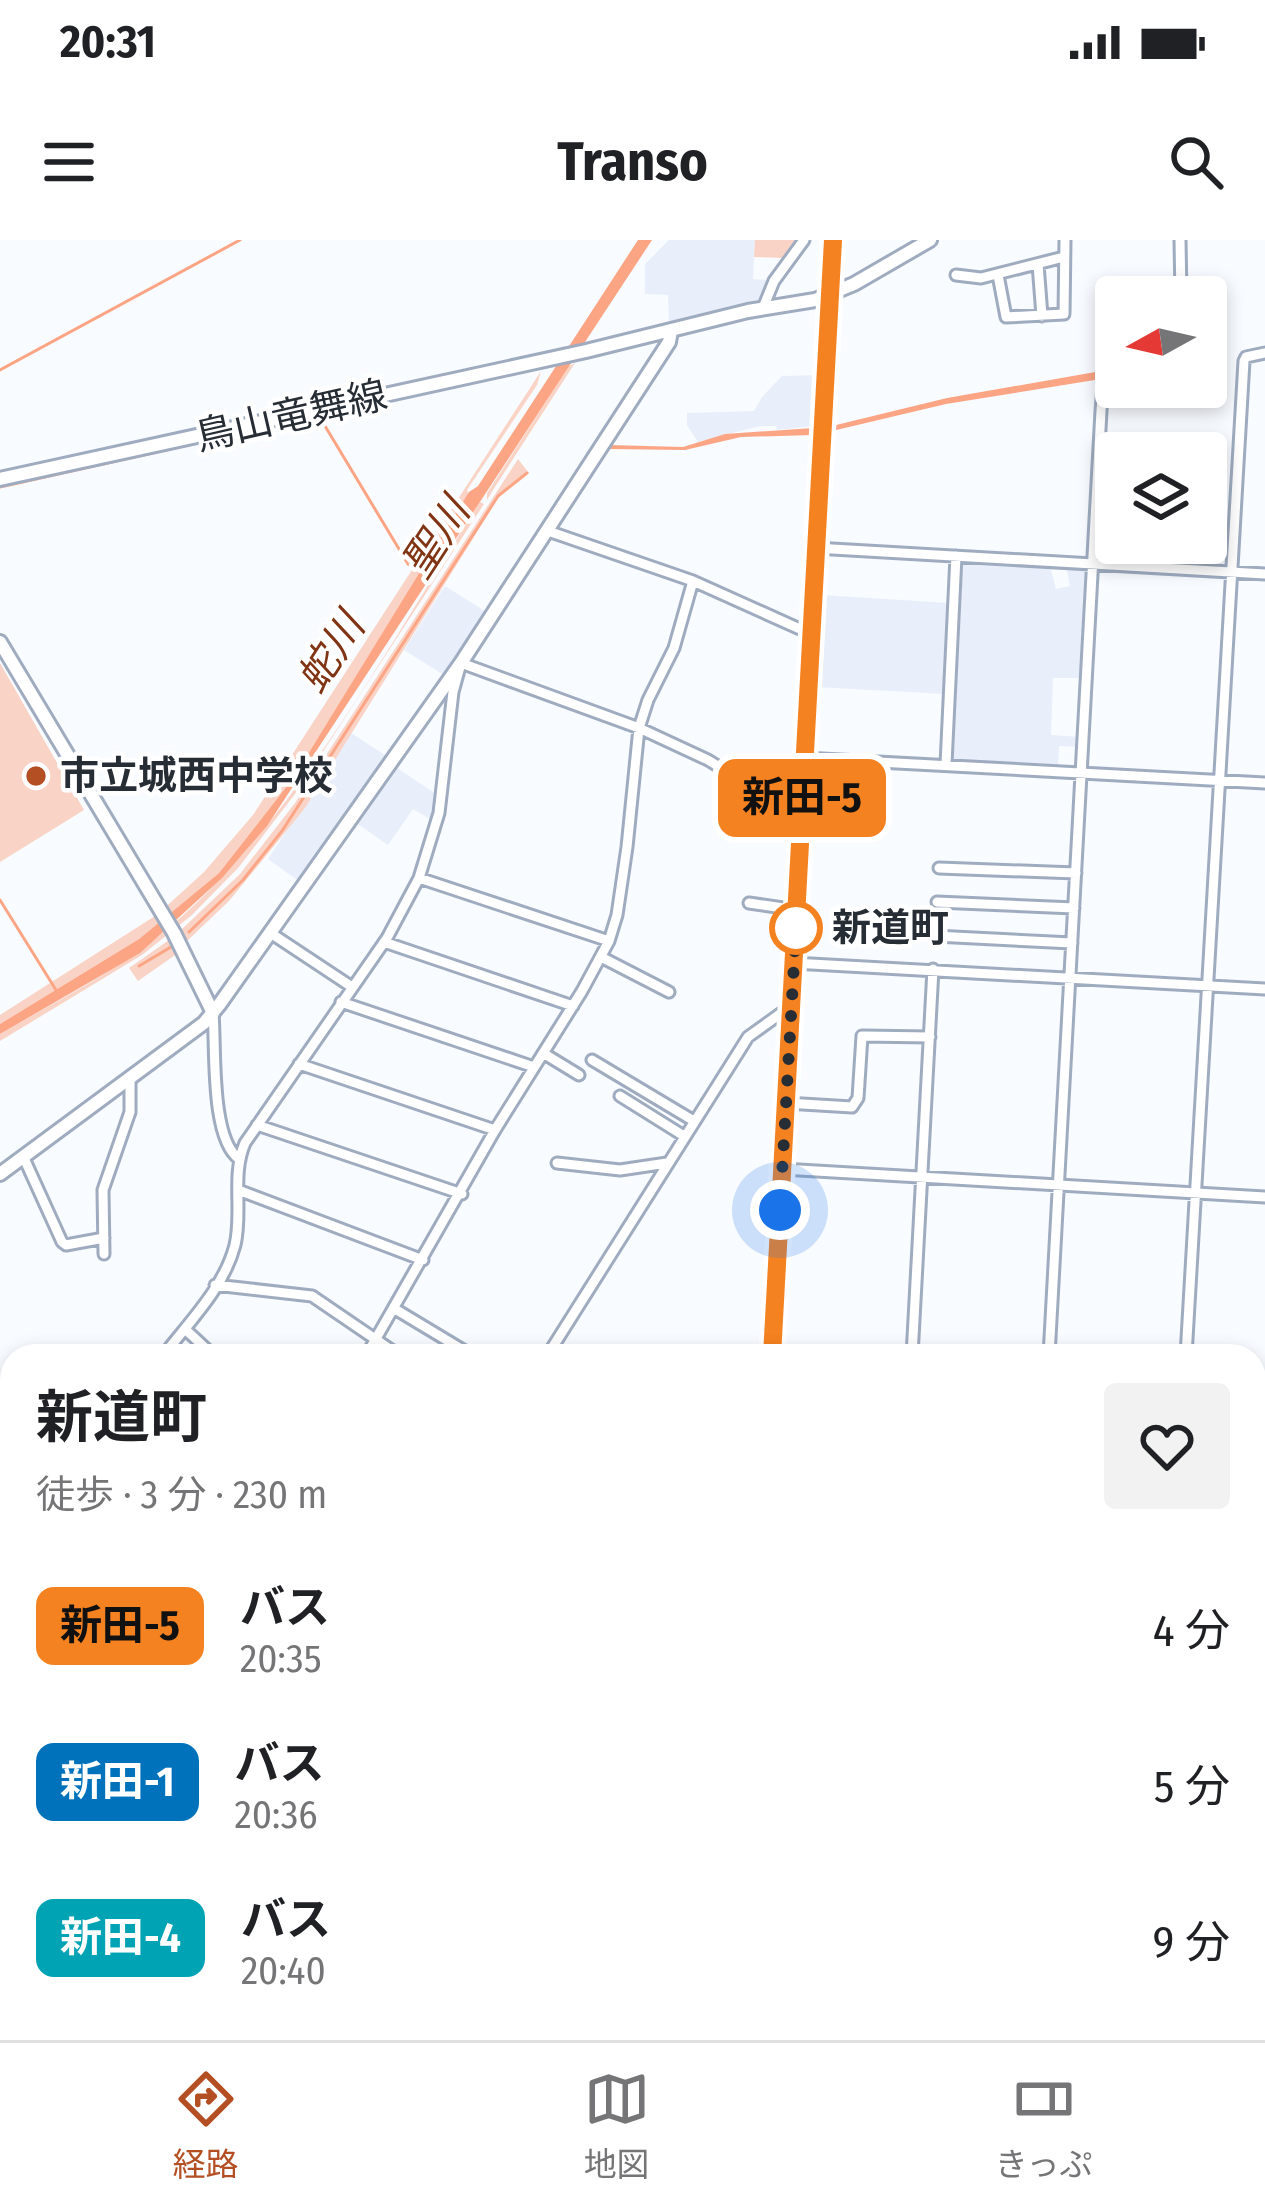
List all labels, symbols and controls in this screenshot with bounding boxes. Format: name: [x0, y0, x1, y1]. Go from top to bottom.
text: 20:31: [60, 15, 156, 69]
icon: menu: [36, 129, 102, 195]
icon: search: [1163, 129, 1229, 195]
text: Transo: [557, 130, 708, 194]
north arrow: [1095, 276, 1227, 408]
map controls: [1095, 276, 1227, 564]
street label: 鳥山竜舞線: [191, 372, 391, 460]
button: layers: [1095, 432, 1227, 564]
water label: 聖川: [392, 486, 482, 587]
water label: 蛇川: [287, 601, 377, 702]
place label: 市立城西中学校: [60, 753, 333, 799]
line badge: 新田-5: [718, 759, 886, 837]
marker: 市立城西中学校: [23, 763, 49, 789]
text: 新田-5: [742, 773, 862, 823]
marker: 新道町: [771, 903, 821, 953]
place label: 新道町: [832, 905, 949, 951]
your location: [750, 1180, 810, 1240]
button: heart: [1104, 1383, 1230, 1509]
text: 新道町: [36, 1384, 207, 1452]
text: 徒歩 · 3 分 · 230 m: [36, 1472, 327, 1518]
text: バス: [240, 1581, 330, 1635]
text: 新田-5: [60, 1601, 180, 1651]
text: 4 分: [1153, 1604, 1230, 1658]
text: 20:35: [240, 1636, 322, 1682]
text: バス: [235, 1737, 325, 1791]
text: 新田-1: [60, 1757, 175, 1807]
text: 5 分: [1154, 1760, 1230, 1814]
text: 20:36: [235, 1792, 318, 1838]
text: バス: [241, 1893, 331, 1947]
text: 新田-4: [60, 1913, 181, 1963]
text: 9 分: [1153, 1916, 1230, 1970]
text: 20:40: [241, 1948, 326, 1994]
tab: 経路: [173, 2066, 239, 2186]
tab: 地図: [584, 2066, 650, 2186]
tab: きっぷ: [995, 2066, 1092, 2186]

